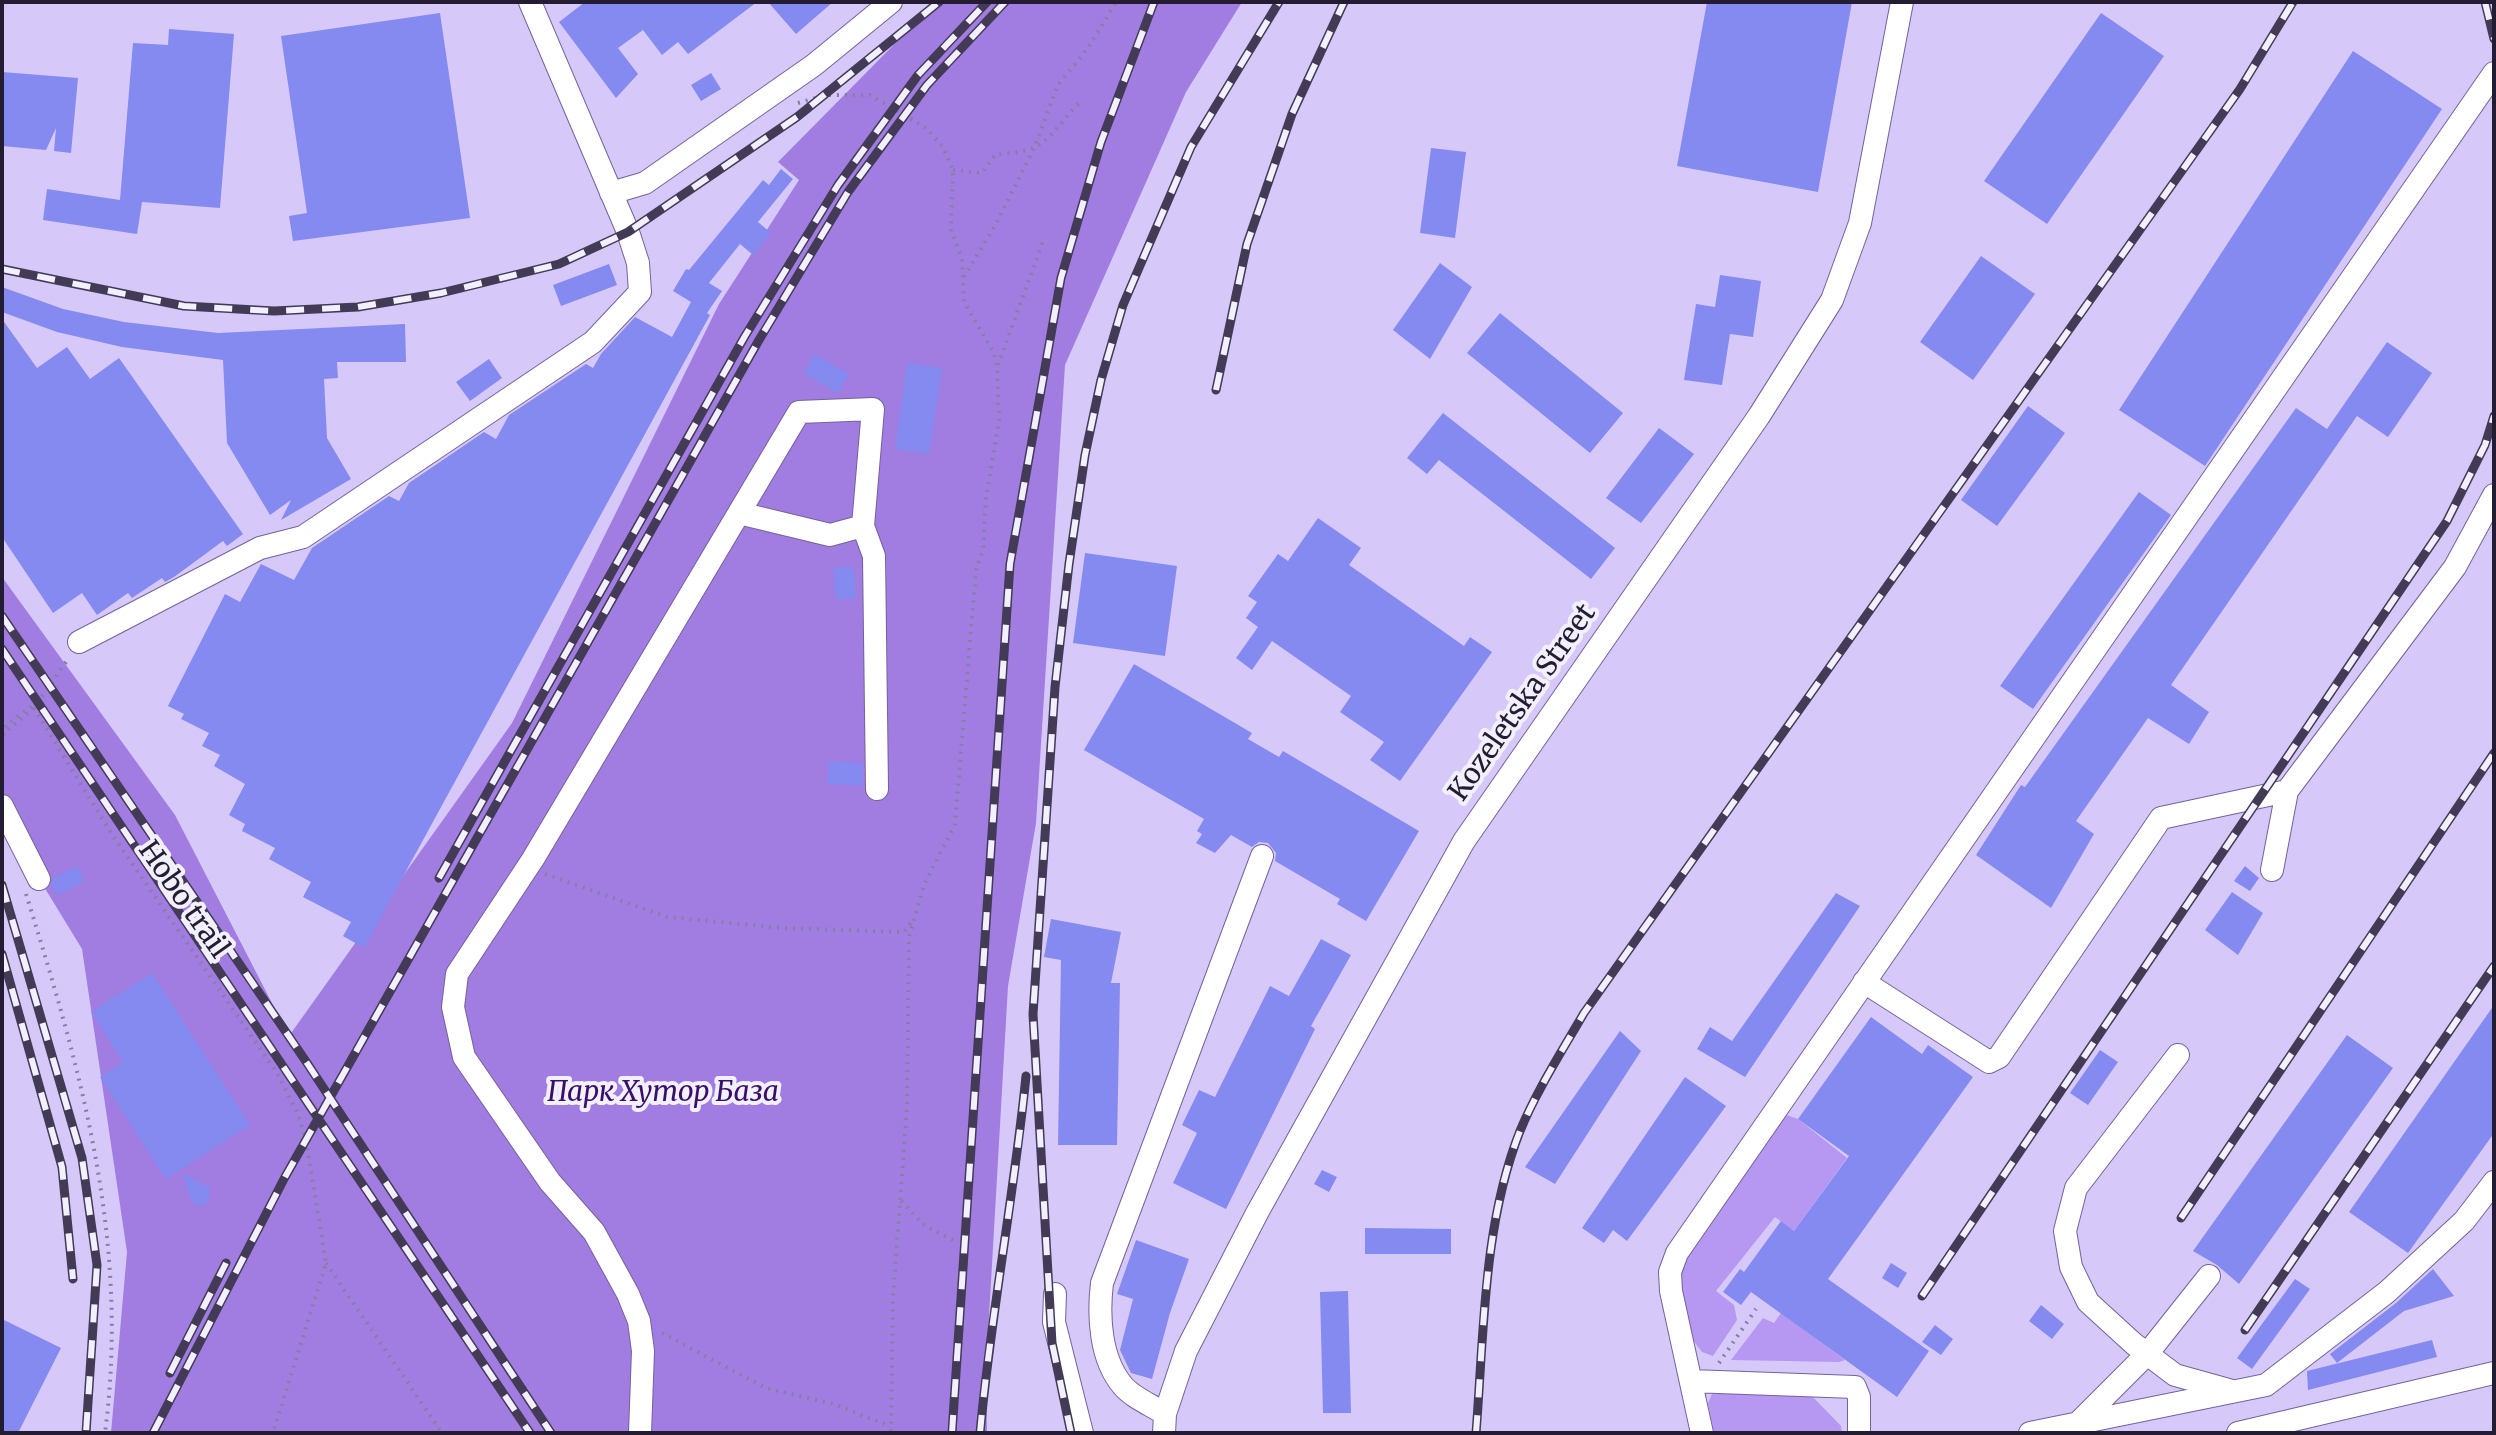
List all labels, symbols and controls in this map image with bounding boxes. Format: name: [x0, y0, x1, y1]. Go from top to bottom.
street label: Kozeletska Street: [1443, 598, 1603, 808]
street label: Hobo trail: [131, 835, 235, 965]
park label: Парк Хутор База: [547, 1076, 779, 1110]

